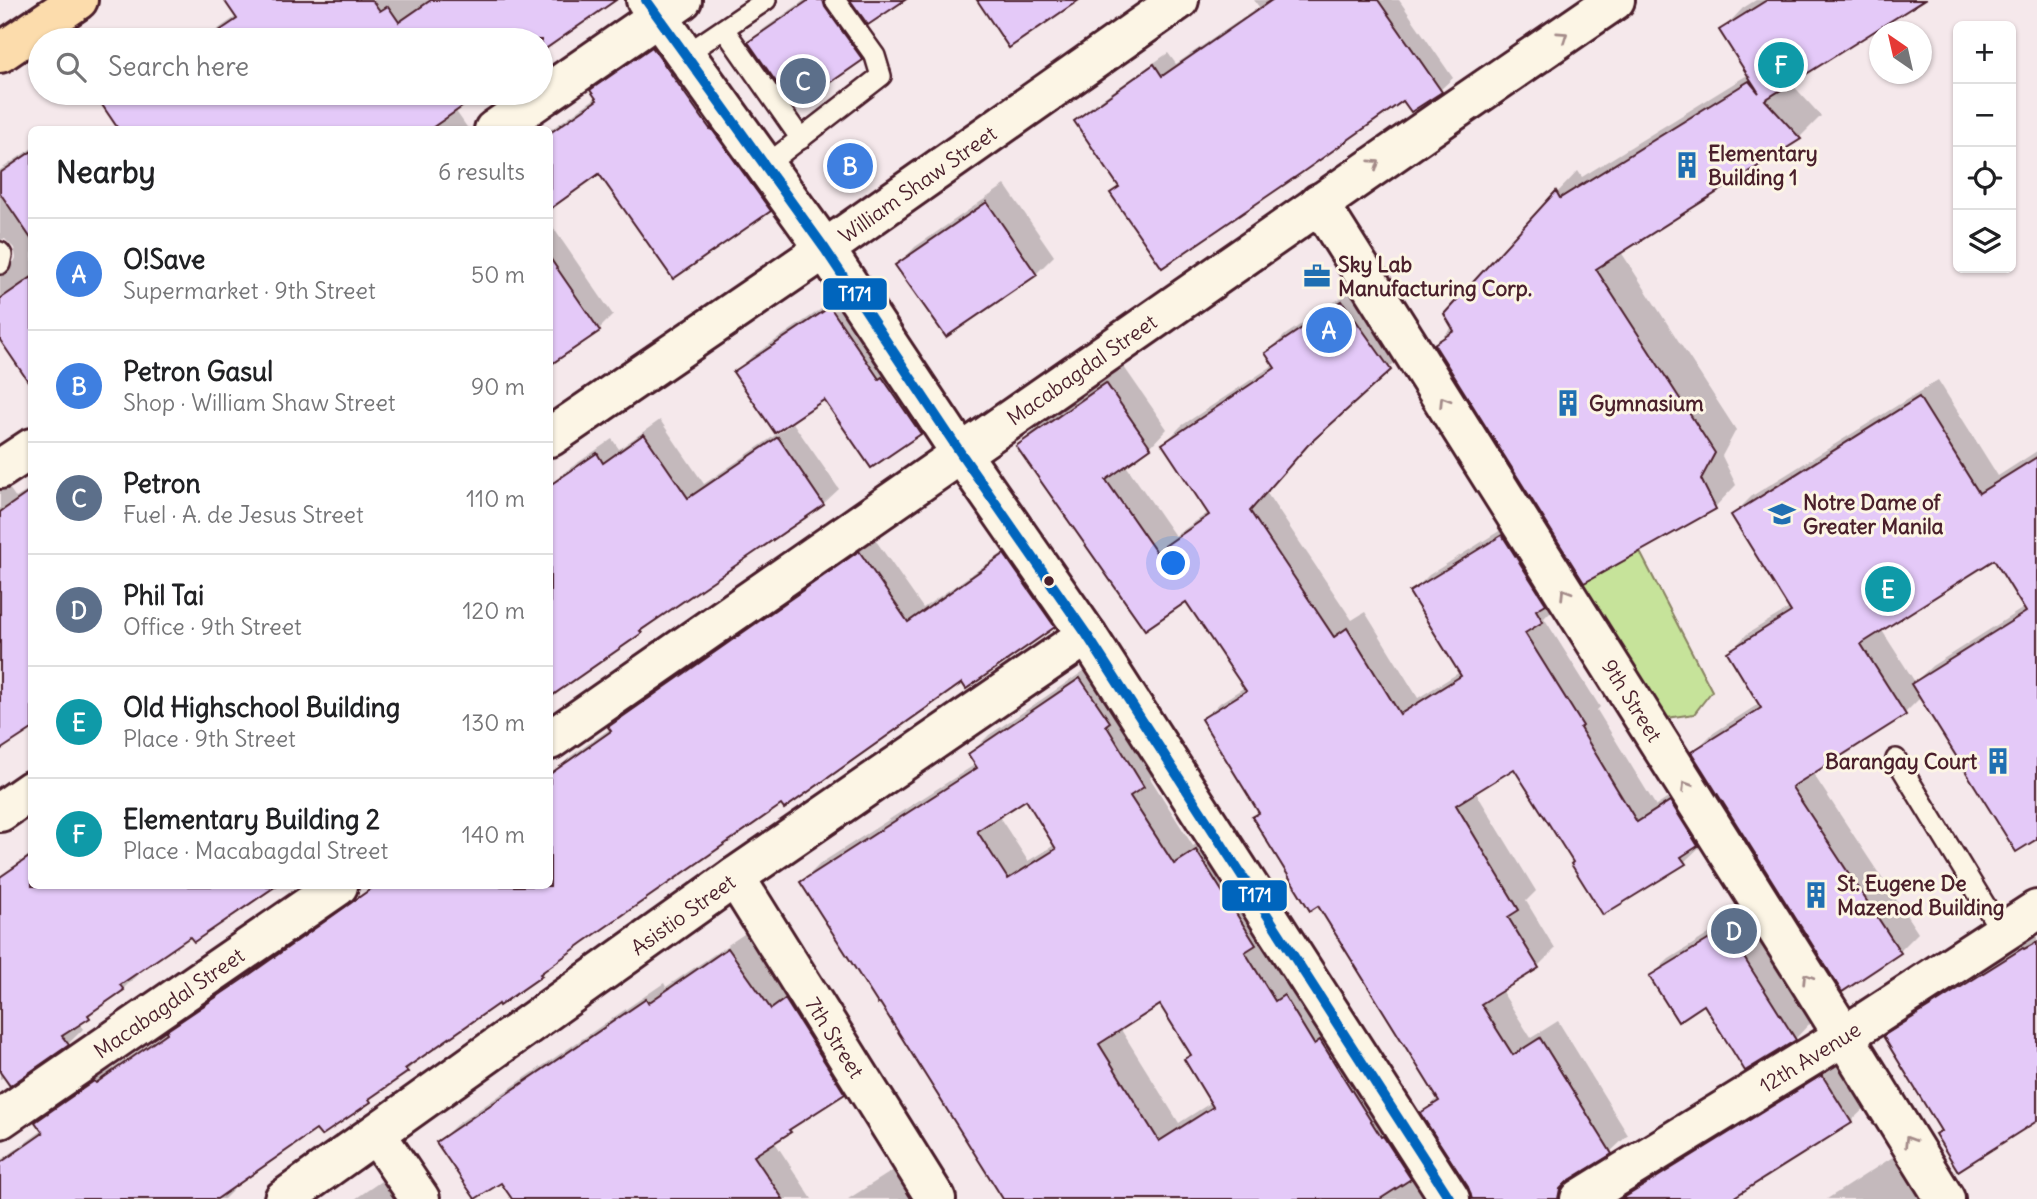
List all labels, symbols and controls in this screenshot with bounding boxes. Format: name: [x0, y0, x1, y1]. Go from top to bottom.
north arrow: [1869, 21, 1932, 84]
map controls: [1953, 21, 2016, 273]
button: +: [1953, 21, 2016, 84]
search box: [28, 28, 553, 105]
one-way arrow: [1555, 32, 1568, 44]
pin: F: [1758, 39, 1804, 91]
icon: search: [52, 48, 90, 86]
text: Search here: [108, 50, 249, 83]
pin: C: [780, 55, 826, 107]
button: −: [1953, 84, 2016, 147]
street label: William Shaw Street: [833, 119, 1001, 249]
pin: B: [827, 140, 873, 192]
place label: Elementary Building 1: [1708, 140, 1818, 191]
button: locate: [1953, 147, 2016, 210]
building icon: Elementary Building 1: [1672, 150, 1702, 180]
text: Nearby: [56, 153, 156, 191]
text: 6 results: [438, 157, 525, 186]
one-way arrow: [1367, 160, 1380, 172]
button: layers: [1953, 210, 2016, 273]
text: O!Save: [123, 243, 205, 276]
place label: Sky Lab Manufacturing Corp.: [1338, 251, 1532, 302]
text: A: [72, 260, 86, 289]
text: 50 m: [471, 260, 525, 289]
office icon: Sky Lab Manufacturing Corp.: [1302, 261, 1332, 291]
text: Supermarket · 9th Street: [123, 276, 376, 305]
line badge: T171: [822, 277, 888, 311]
text: T171: [838, 282, 872, 306]
pin: A: [1306, 304, 1352, 356]
street label: Macabagdal Street: [1001, 308, 1162, 431]
text: Petron Gasul: [123, 355, 273, 388]
text: B: [71, 372, 87, 401]
text: 90 m: [471, 372, 525, 401]
text: Shop · William Shaw Street: [123, 388, 396, 417]
building icon: Gymnasium: [1553, 388, 1583, 418]
place label: Gymnasium: [1589, 390, 1704, 417]
one-way arrow: [1439, 395, 1452, 408]
text: Petron: [123, 467, 200, 500]
text: C: [71, 484, 87, 513]
text: 110 m: [466, 484, 525, 513]
place label: Notre Dame of Greater Manila: [1803, 489, 1944, 540]
school or university icon: Notre Dame of Greater Manila: [1767, 499, 1797, 529]
text: Fuel · A. de Jesus Street: [123, 500, 364, 529]
your location: [1156, 546, 1190, 580]
pin: E: [1865, 563, 1911, 615]
unlabelled marker: [1042, 574, 1056, 588]
text: Phil Tai: [123, 579, 204, 612]
one-way arrow: [1560, 588, 1573, 601]
text: D: [71, 596, 87, 625]
text: 120 m: [462, 596, 525, 625]
text: Office · 9th Street: [123, 612, 302, 641]
street label: 9th Street: [1596, 654, 1669, 747]
text: Old Highschool Building: [123, 691, 400, 724]
text: E: [72, 708, 86, 737]
text: 130 m: [462, 708, 525, 737]
text: Place · 9th Street: [123, 724, 296, 753]
building icon: Barangay Court: [1983, 746, 2013, 776]
place label: Barangay Court: [1825, 748, 1978, 775]
one-way arrow: [1682, 780, 1695, 793]
text: Elementary Building 2: [123, 803, 380, 836]
text: F: [72, 820, 86, 849]
text: 140 m: [462, 820, 525, 849]
text: Place · Macabagdal Street: [123, 836, 388, 865]
street label: Asistio Street: [625, 868, 740, 961]
place label: St. Eugene De Mazenod Building: [1837, 870, 2005, 921]
line badge: T171: [1221, 879, 1288, 912]
building icon: St. Eugene De Mazenod Building: [1801, 880, 1831, 910]
text: T171: [1238, 883, 1272, 907]
pin: D: [1711, 905, 1757, 957]
street label: Macabagdal Street: [88, 941, 249, 1064]
one-way arrow: [1803, 973, 1816, 986]
street label: 7th Street: [800, 992, 871, 1083]
street label: 12th Avenue: [1754, 1015, 1866, 1099]
one-way arrow: [1904, 1135, 1917, 1148]

